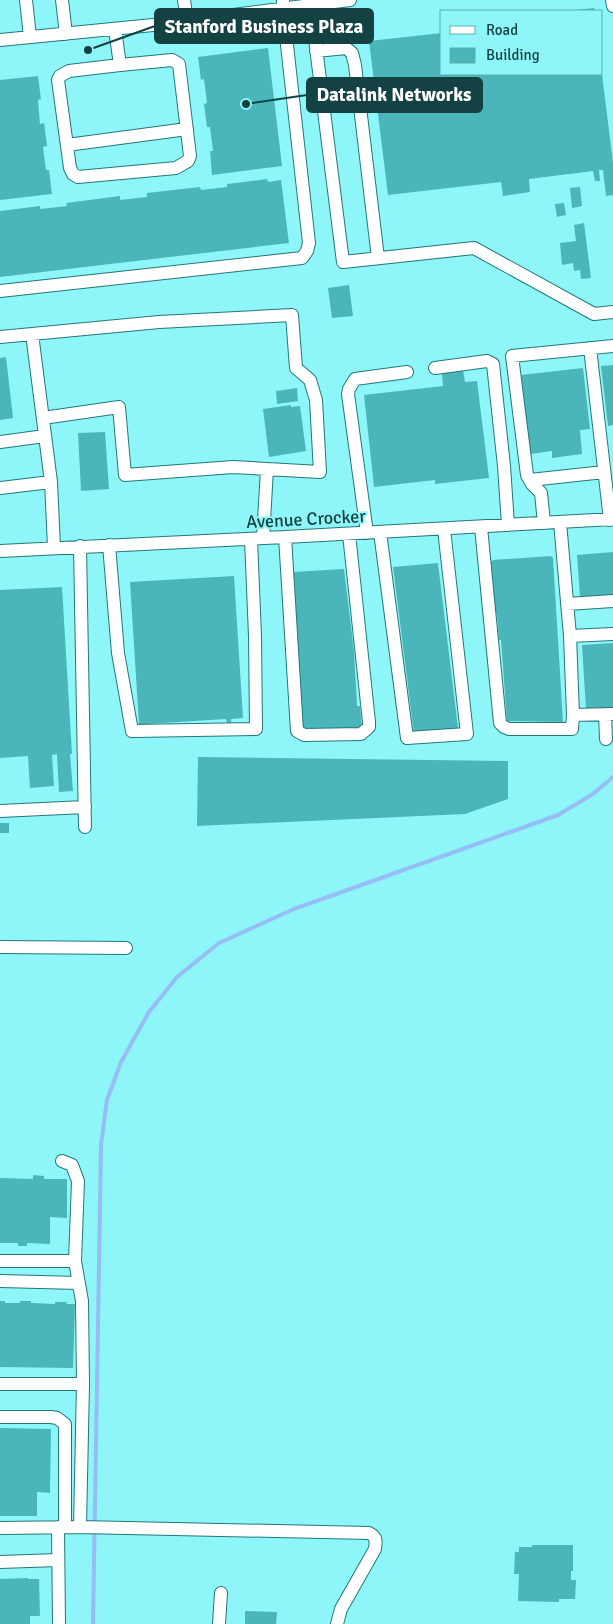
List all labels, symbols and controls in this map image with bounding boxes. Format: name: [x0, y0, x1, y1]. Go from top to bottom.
callout: Stanford Business Plaza: [155, 9, 373, 43]
legend: [440, 10, 603, 75]
text: Stanford Business Plaza: [165, 15, 364, 39]
text: Road: [486, 21, 518, 39]
text: Building: [486, 46, 540, 64]
callout: Datalink Networks: [307, 78, 482, 112]
text: Datalink Networks: [317, 83, 471, 107]
street label: Avenue Crocker: [246, 505, 367, 533]

